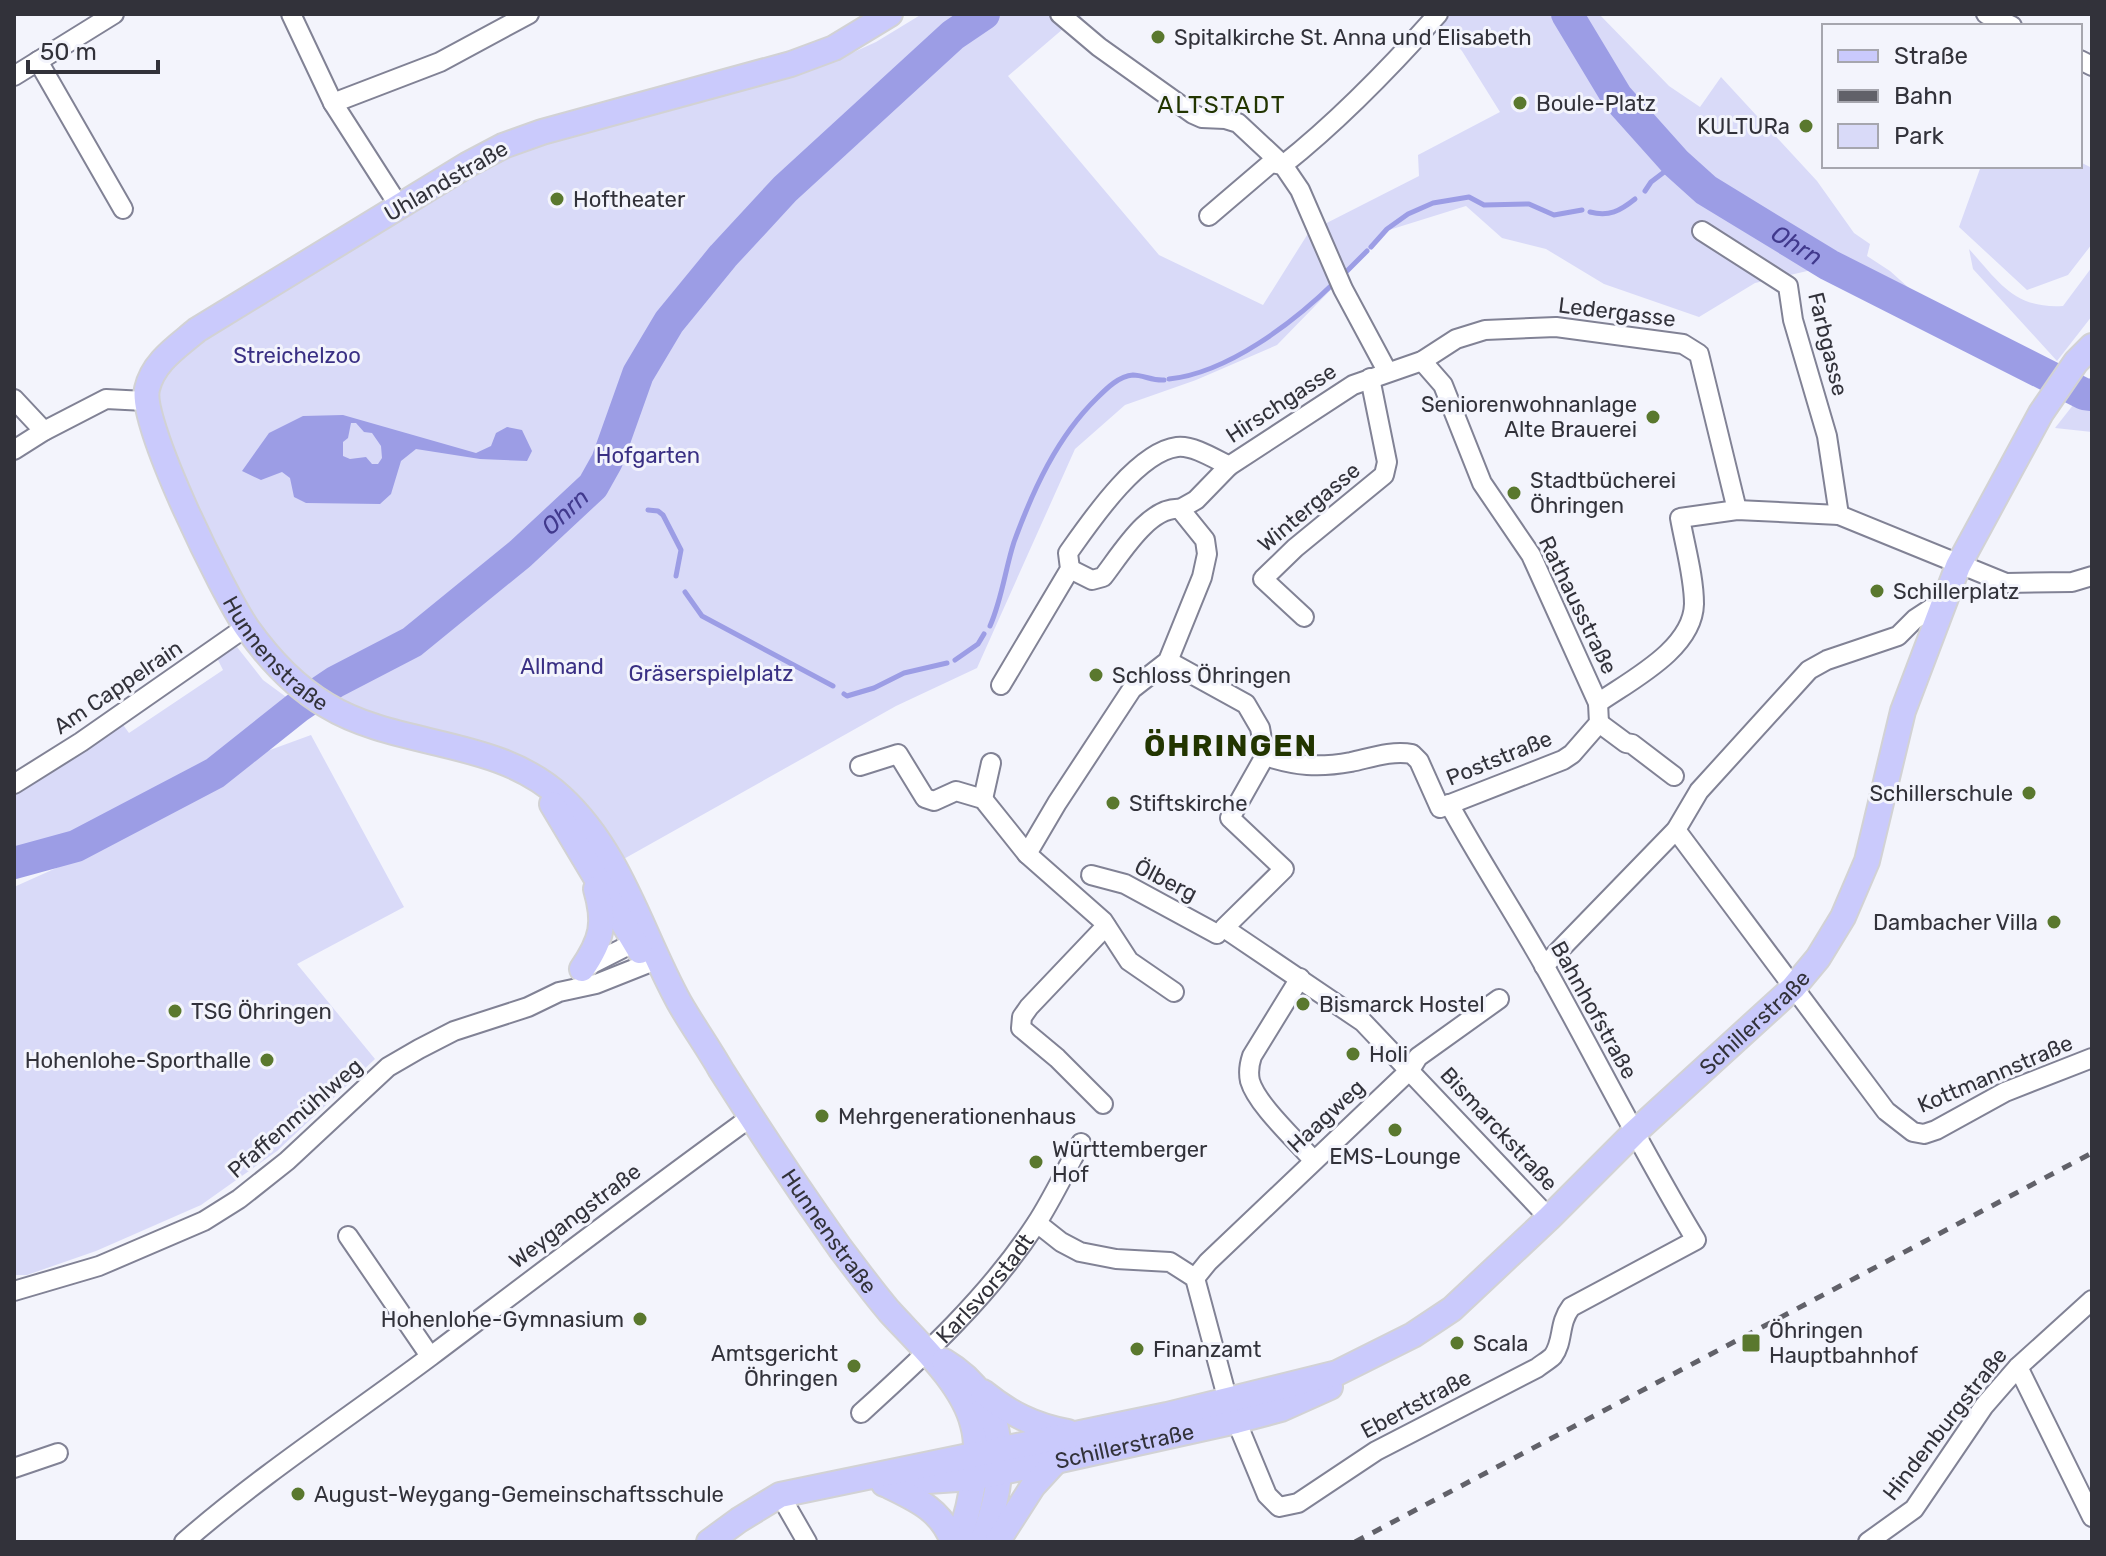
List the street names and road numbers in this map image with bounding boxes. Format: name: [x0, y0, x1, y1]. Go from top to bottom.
street label: Uhlandstraße: [379, 135, 513, 227]
street label: Farbgasse: [1802, 289, 1854, 399]
street label: Ledergasse: [1557, 291, 1677, 333]
street label: Hirschgasse: [1221, 357, 1341, 449]
street label: Wintergasse: [1252, 456, 1366, 558]
street label: Rathausstraße: [1533, 531, 1623, 679]
street label: Hunnenstraße: [217, 591, 333, 717]
street label: Am Cappelrain: [49, 634, 187, 740]
street label: Poststraße: [1442, 725, 1556, 791]
street label: Ölberg: [1130, 853, 1202, 907]
street label: Bahnhofstraße: [1545, 936, 1643, 1084]
street label: Schillerstraße: [1693, 965, 1816, 1081]
street label: Kottmannstraße: [1913, 1029, 2077, 1119]
street label: Pfaffenmühlweg: [222, 1052, 368, 1184]
street label: Bismarckstraße: [1435, 1061, 1563, 1197]
street label: Haagweg: [1282, 1073, 1370, 1159]
street label: Weygangstraße: [504, 1158, 646, 1274]
street label: Hunnenstraße: [776, 1164, 883, 1299]
street label: Karlsvorstadt: [930, 1228, 1039, 1349]
street label: Hindenburgstraße: [1877, 1342, 2013, 1506]
street label: Ebertstraße: [1356, 1364, 1476, 1444]
street label: Schillerstraße: [1052, 1417, 1196, 1474]

